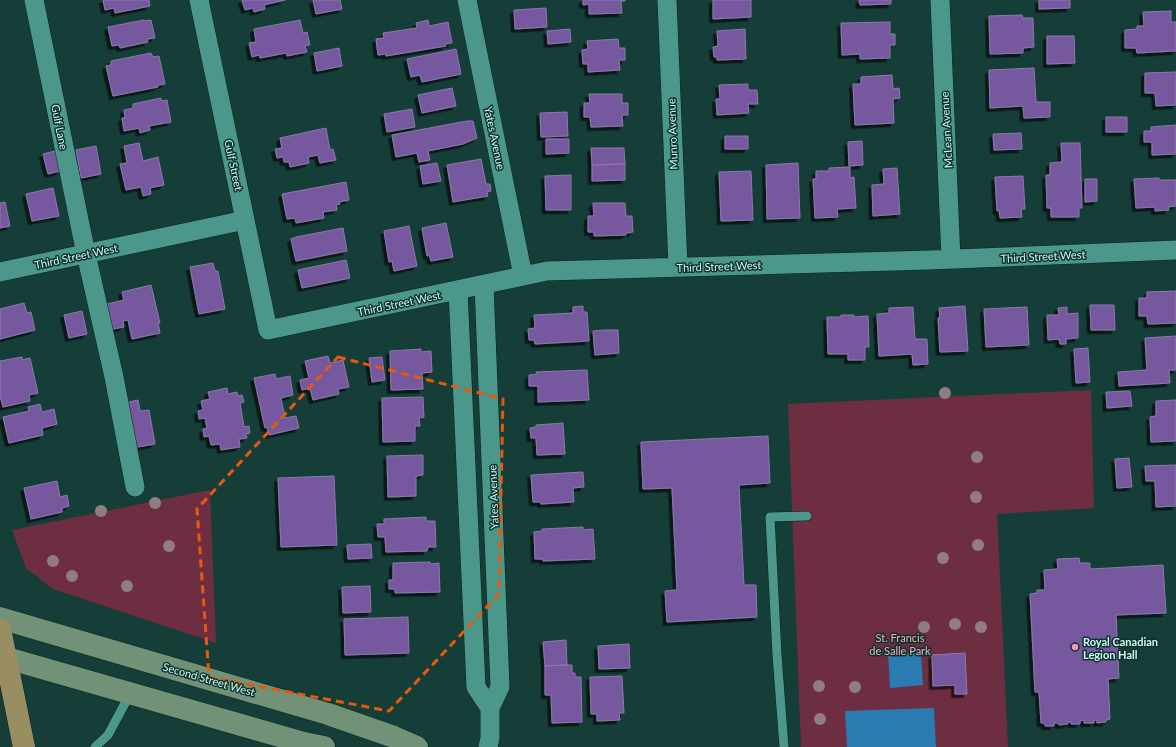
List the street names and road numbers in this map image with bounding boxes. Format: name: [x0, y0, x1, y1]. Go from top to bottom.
street label: McLean Avenue: [937, 91, 954, 169]
street label: Munro Avenue: [664, 98, 680, 170]
street label: Gulf Lane: [49, 103, 71, 151]
street label: Yates Avenue: [482, 105, 508, 171]
street label: Gulf Street: [222, 138, 246, 192]
street label: Third Street West: [33, 241, 119, 271]
street label: Third Street West: [1000, 247, 1086, 265]
street label: Third Street West: [676, 258, 762, 274]
street label: Third Street West: [356, 288, 442, 318]
street label: Yates Avenue: [485, 464, 501, 529]
street label: Second Street West: [161, 660, 257, 698]

